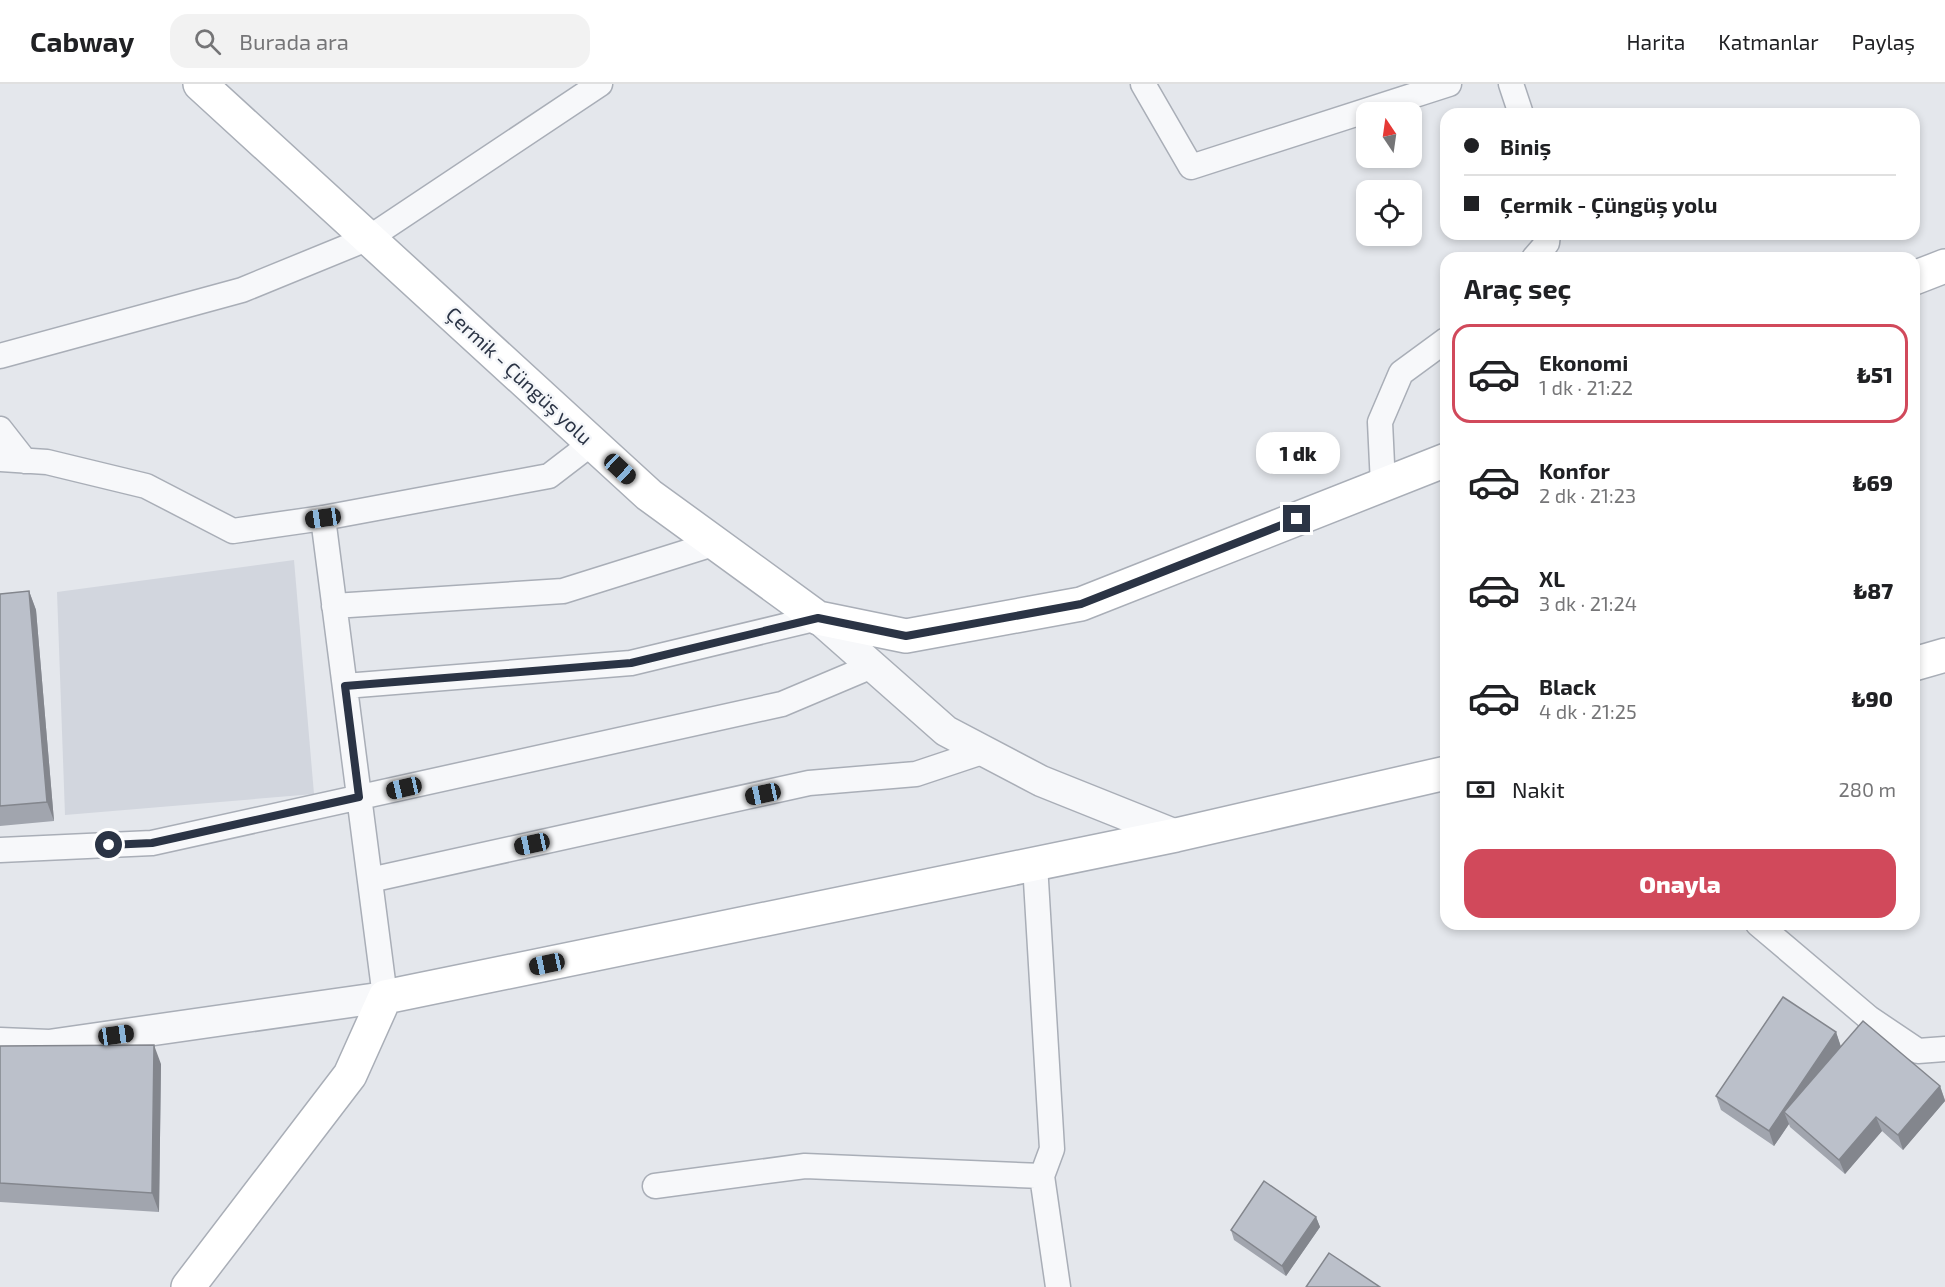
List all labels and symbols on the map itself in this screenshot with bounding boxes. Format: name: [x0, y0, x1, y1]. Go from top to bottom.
north arrow: [1356, 102, 1422, 168]
street label: Çermik - Çüngüş yolu: [441, 301, 598, 450]
callout: 1 dk: [1255, 432, 1339, 474]
car: [601, 450, 639, 488]
route end: [1283, 505, 1310, 532]
car: [304, 507, 342, 529]
car: [384, 775, 424, 801]
car: [744, 781, 782, 807]
route start: [95, 831, 122, 858]
car: [513, 831, 551, 857]
car: [528, 951, 566, 977]
car: [97, 1024, 135, 1046]

